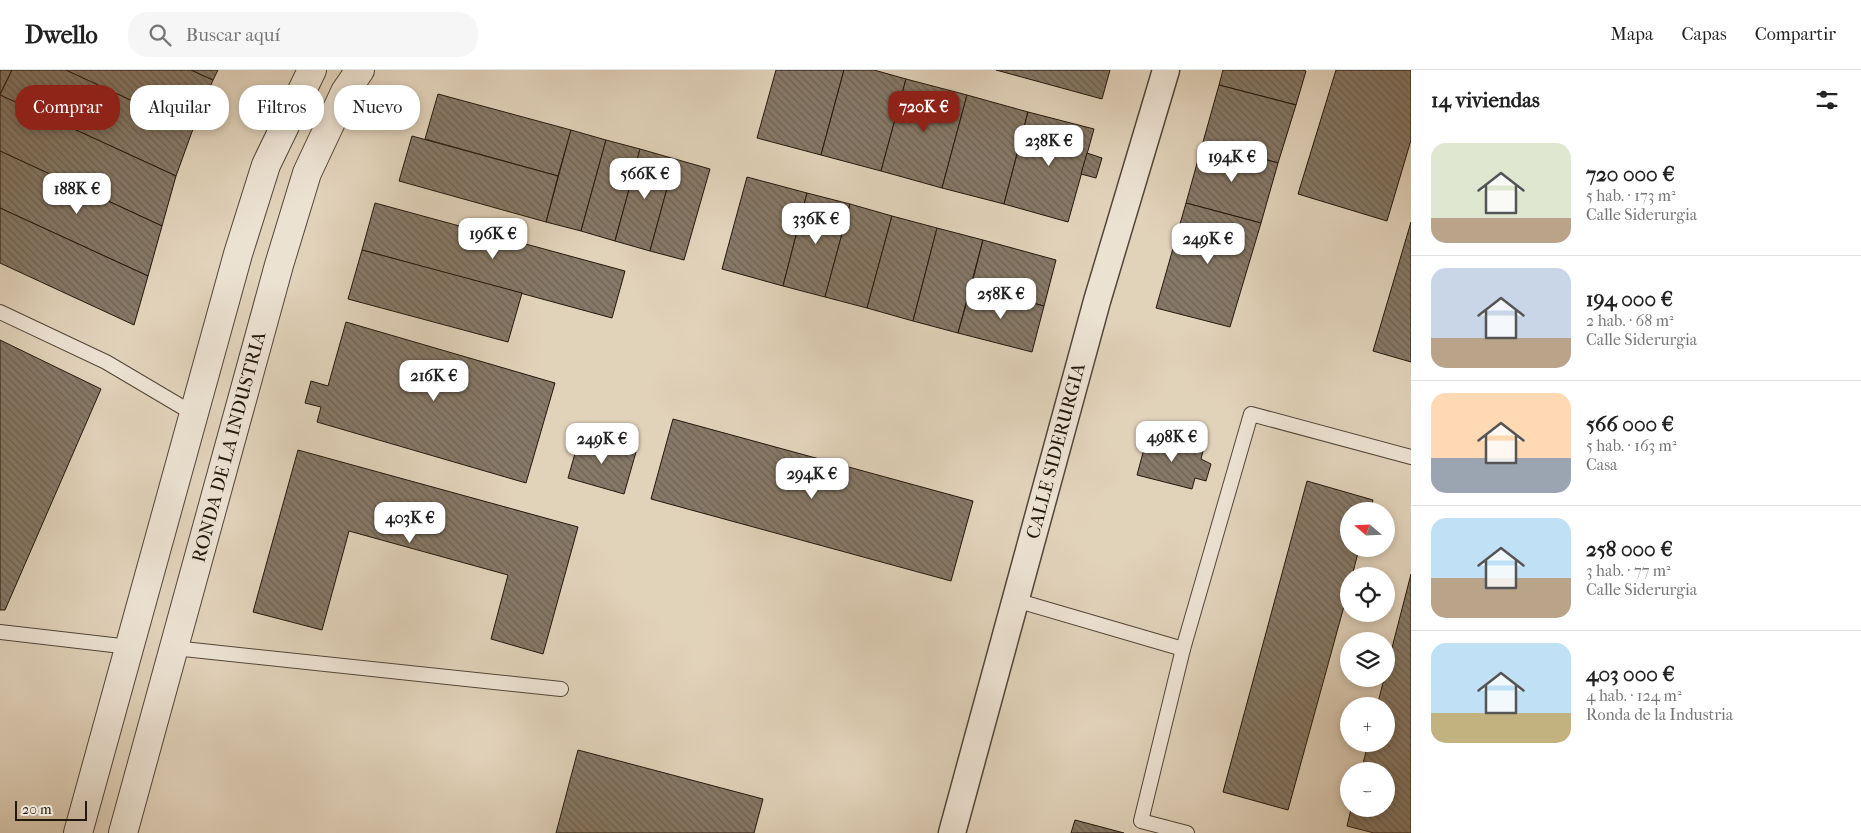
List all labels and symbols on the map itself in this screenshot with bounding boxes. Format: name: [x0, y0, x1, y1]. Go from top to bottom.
pin: 720K €: [883, 90, 965, 133]
pin: 238K €: [1008, 124, 1090, 167]
pin: 194K €: [1191, 140, 1273, 183]
pin: 566K €: [604, 158, 686, 200]
pin: 188K €: [36, 172, 118, 215]
pin: 336K €: [775, 202, 857, 245]
pin: 196K €: [452, 218, 534, 260]
pin: 249K €: [1167, 222, 1249, 265]
pin: 258K €: [960, 278, 1042, 320]
street label: RONDA DE LA INDUSTRIA: [188, 329, 271, 565]
pin: 216K €: [393, 360, 475, 402]
street label: CALLE SIDERURGIA: [1022, 360, 1090, 541]
pin: 498K €: [1131, 420, 1213, 463]
pin: 249K €: [561, 422, 643, 465]
pin: 294K €: [771, 458, 853, 500]
pin: 403K €: [369, 502, 451, 544]
north arrow: [1340, 502, 1395, 558]
scale bar: [15, 798, 88, 821]

